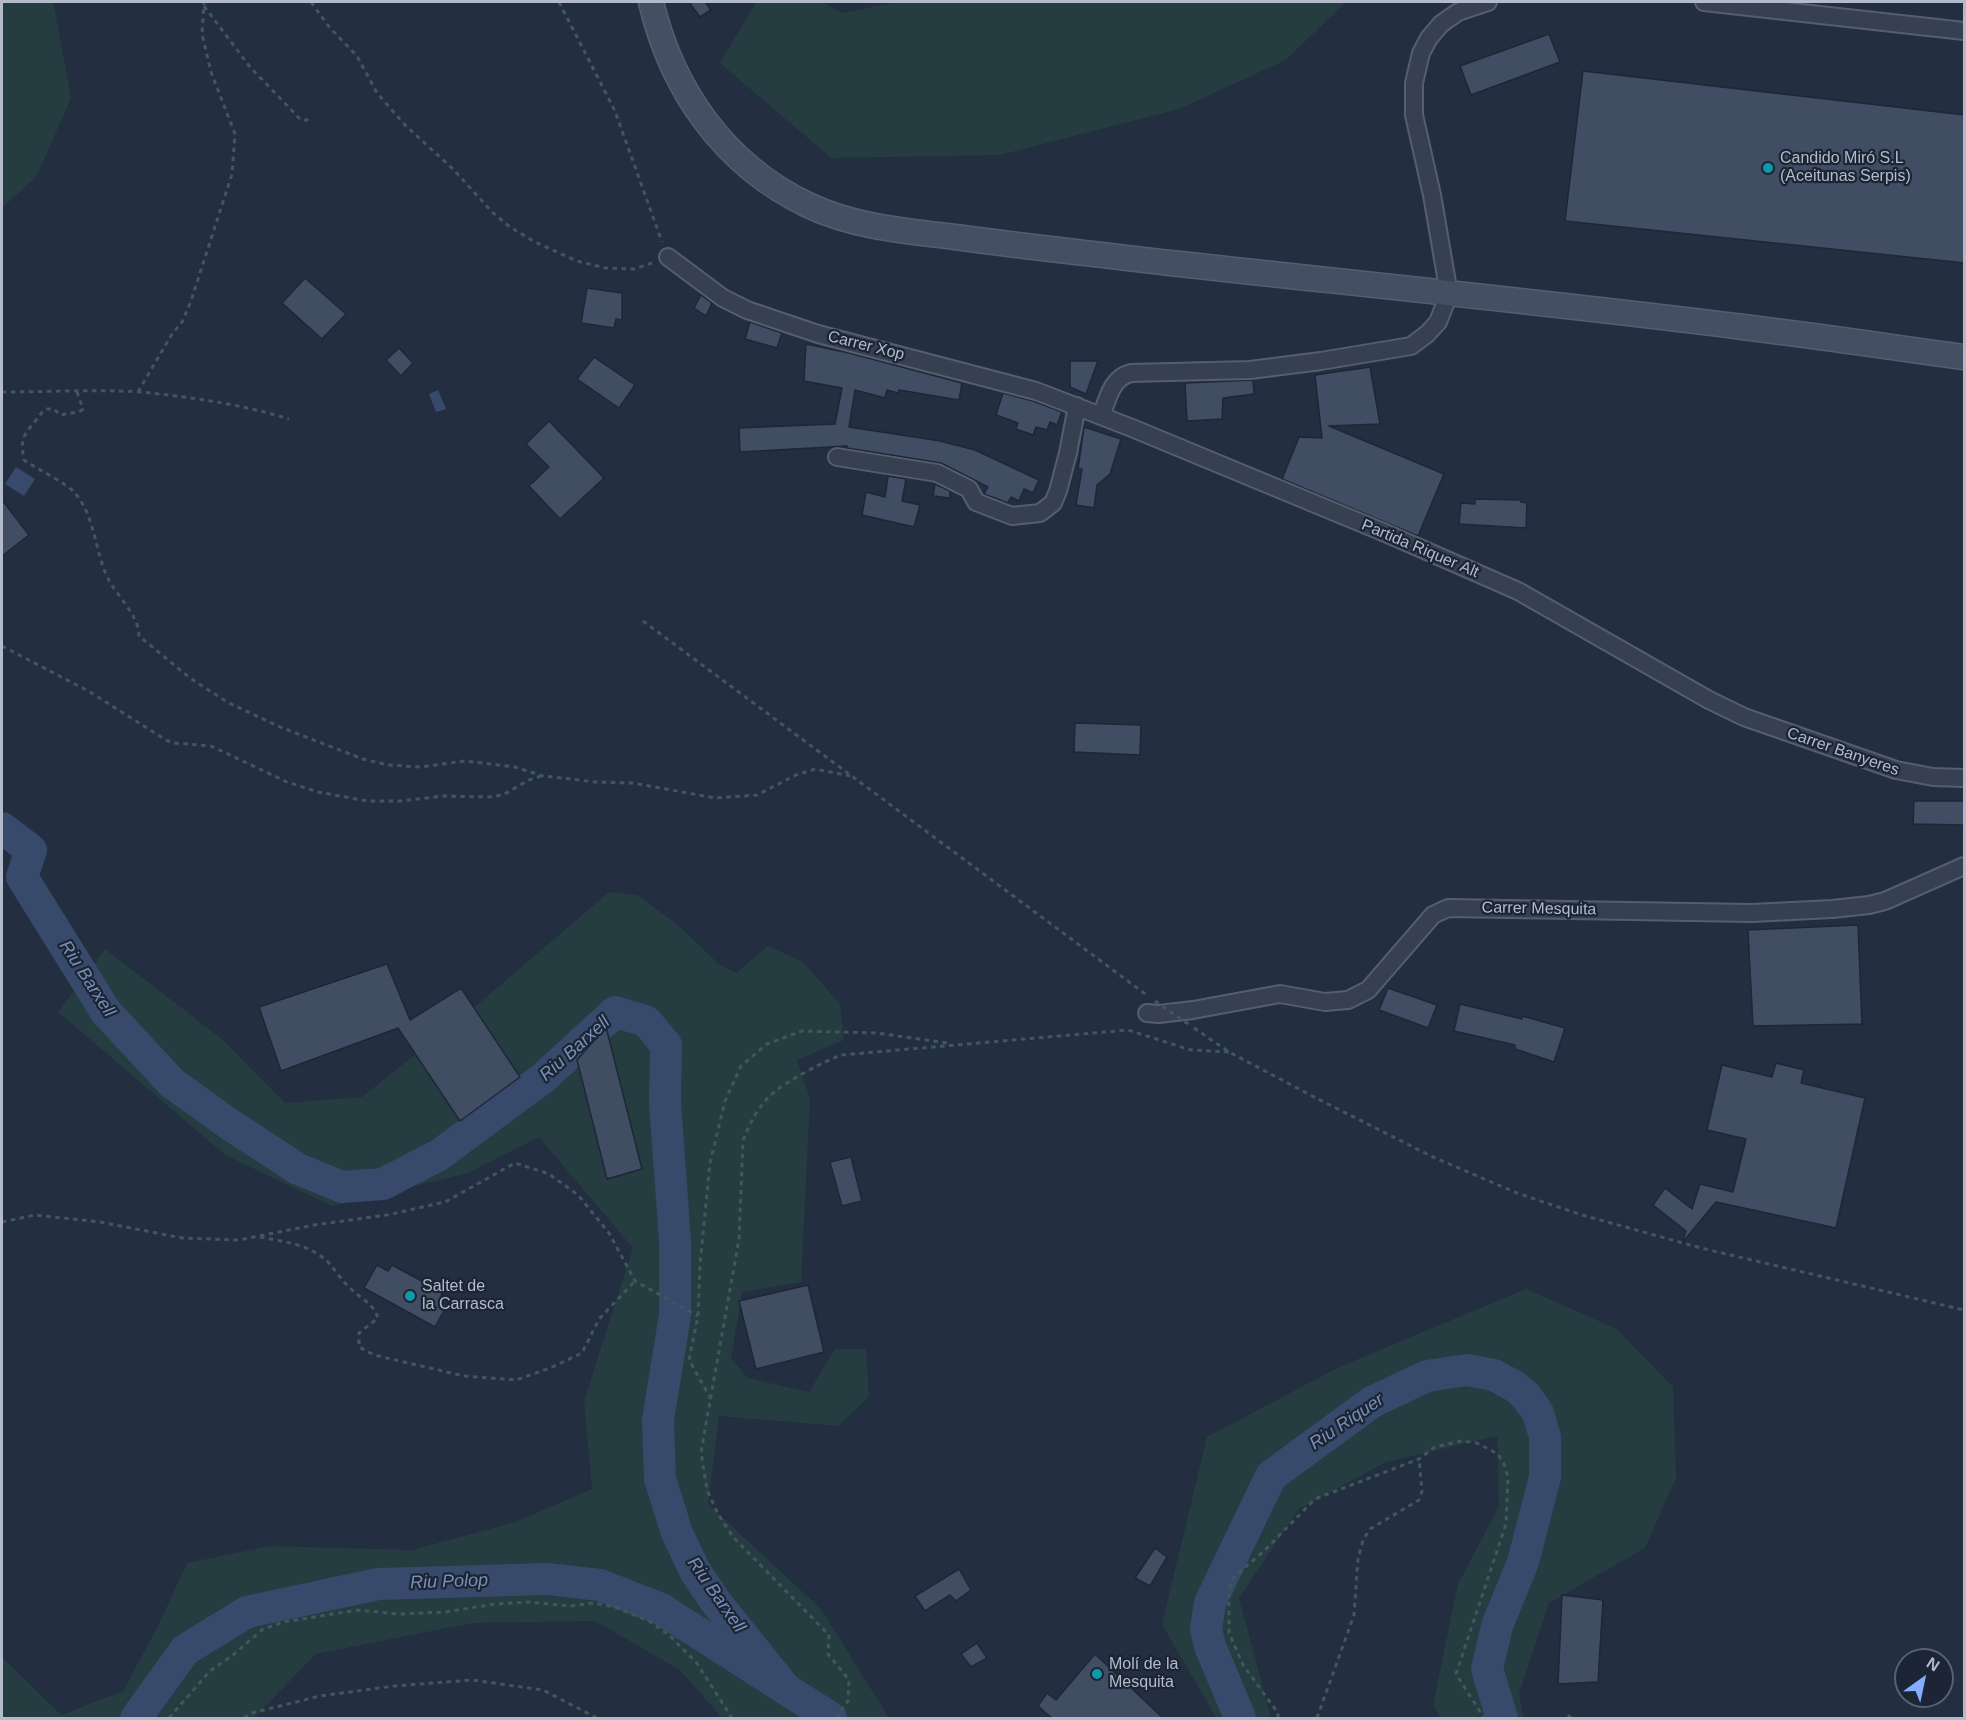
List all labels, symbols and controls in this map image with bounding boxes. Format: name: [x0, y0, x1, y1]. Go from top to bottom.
place label: Candido Miró S.L (Aceitunas Serpis): [1780, 149, 1911, 187]
marker: Candido Miró S.L (Aceitunas Serpis): [1761, 161, 1775, 175]
street label: Carrer Xop: [826, 327, 906, 365]
street label: Partida Riquer Alt: [1359, 516, 1481, 582]
street label: Carrer Banyeres: [1784, 724, 1902, 780]
street label: Carrer Mesquita: [1481, 898, 1597, 920]
water label: Riu Barxell: [54, 937, 120, 1021]
water label: Riu Barxell: [535, 1012, 615, 1086]
place label: Saltet de la Carrasca: [422, 1277, 504, 1315]
marker: Saltet de la Carrasca: [403, 1289, 417, 1303]
water label: Riu Riquer: [1306, 1389, 1388, 1455]
water label: Riu Barxell: [682, 1553, 750, 1637]
water label: Riu Polop: [410, 1570, 488, 1594]
north arrow: [1894, 1648, 1954, 1708]
text: N: [1924, 1654, 1942, 1674]
place label: Molí de la Mesquita: [1109, 1655, 1178, 1693]
marker: Molí de la Mesquita: [1090, 1667, 1104, 1681]

